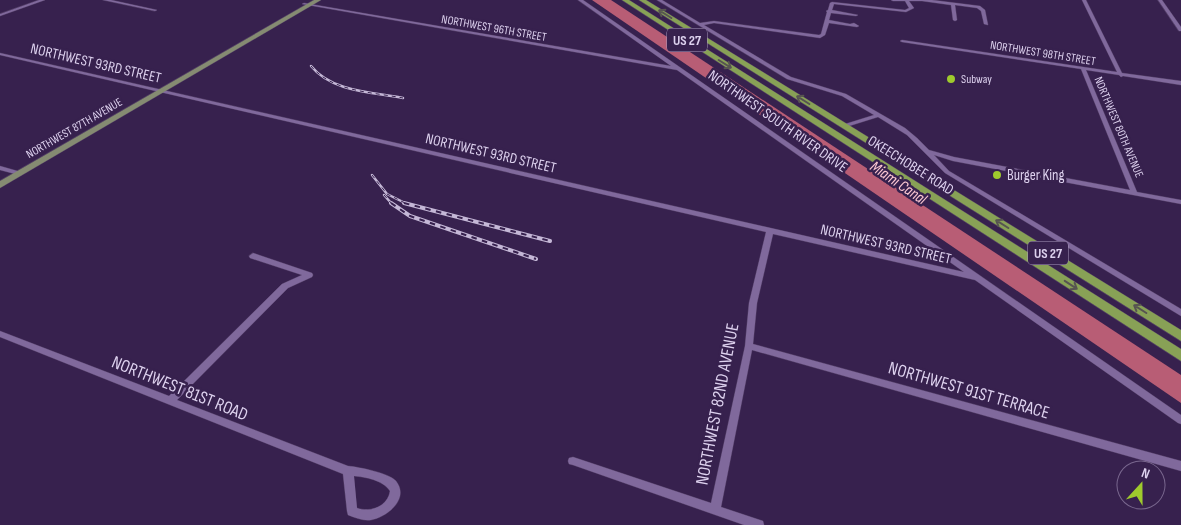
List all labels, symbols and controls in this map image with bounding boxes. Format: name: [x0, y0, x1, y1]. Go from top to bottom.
one-way arrow: [658, 9, 672, 19]
street label: NORTHWEST 96TH STREET: [440, 12, 548, 45]
road number: US 27: [667, 28, 707, 52]
street label: NORTHWEST 98TH STREET: [989, 38, 1097, 69]
street label: NORTHWEST 93RD STREET: [29, 39, 163, 88]
one-way arrow: [718, 59, 732, 69]
street label: NORTHWEST SOUTH RIVER DRIVE: [704, 66, 851, 177]
place label: Subway: [961, 72, 992, 87]
marker: Subway: [945, 73, 957, 85]
street label: NORTHWEST 80TH AVENUE: [1090, 74, 1147, 180]
street label: NORTHWEST 87TH AVENUE: [24, 95, 125, 162]
one-way arrow: [796, 95, 810, 105]
street label: NORTHWEST 93RD STREET: [424, 129, 558, 178]
street label: OKEECHOBEE ROAD: [864, 131, 957, 199]
water label: Miami Canal: [866, 157, 931, 210]
place label: Burger King: [1007, 166, 1065, 185]
marker: Burger King: [991, 169, 1003, 181]
one-way arrow: [995, 218, 1009, 228]
street label: NORTHWEST 93RD STREET: [819, 220, 953, 269]
road number: US 27: [1028, 242, 1068, 264]
one-way arrow: [1064, 281, 1078, 291]
one-way arrow: [1133, 304, 1147, 314]
street label: NORTHWEST 82ND AVENUE: [692, 322, 743, 487]
street label: NORTHWEST 81ST ROAD: [109, 352, 251, 425]
street label: NORTHWEST 91ST TERRACE: [886, 357, 1052, 424]
north arrow: [1116, 460, 1166, 510]
text: N: [1139, 464, 1152, 483]

